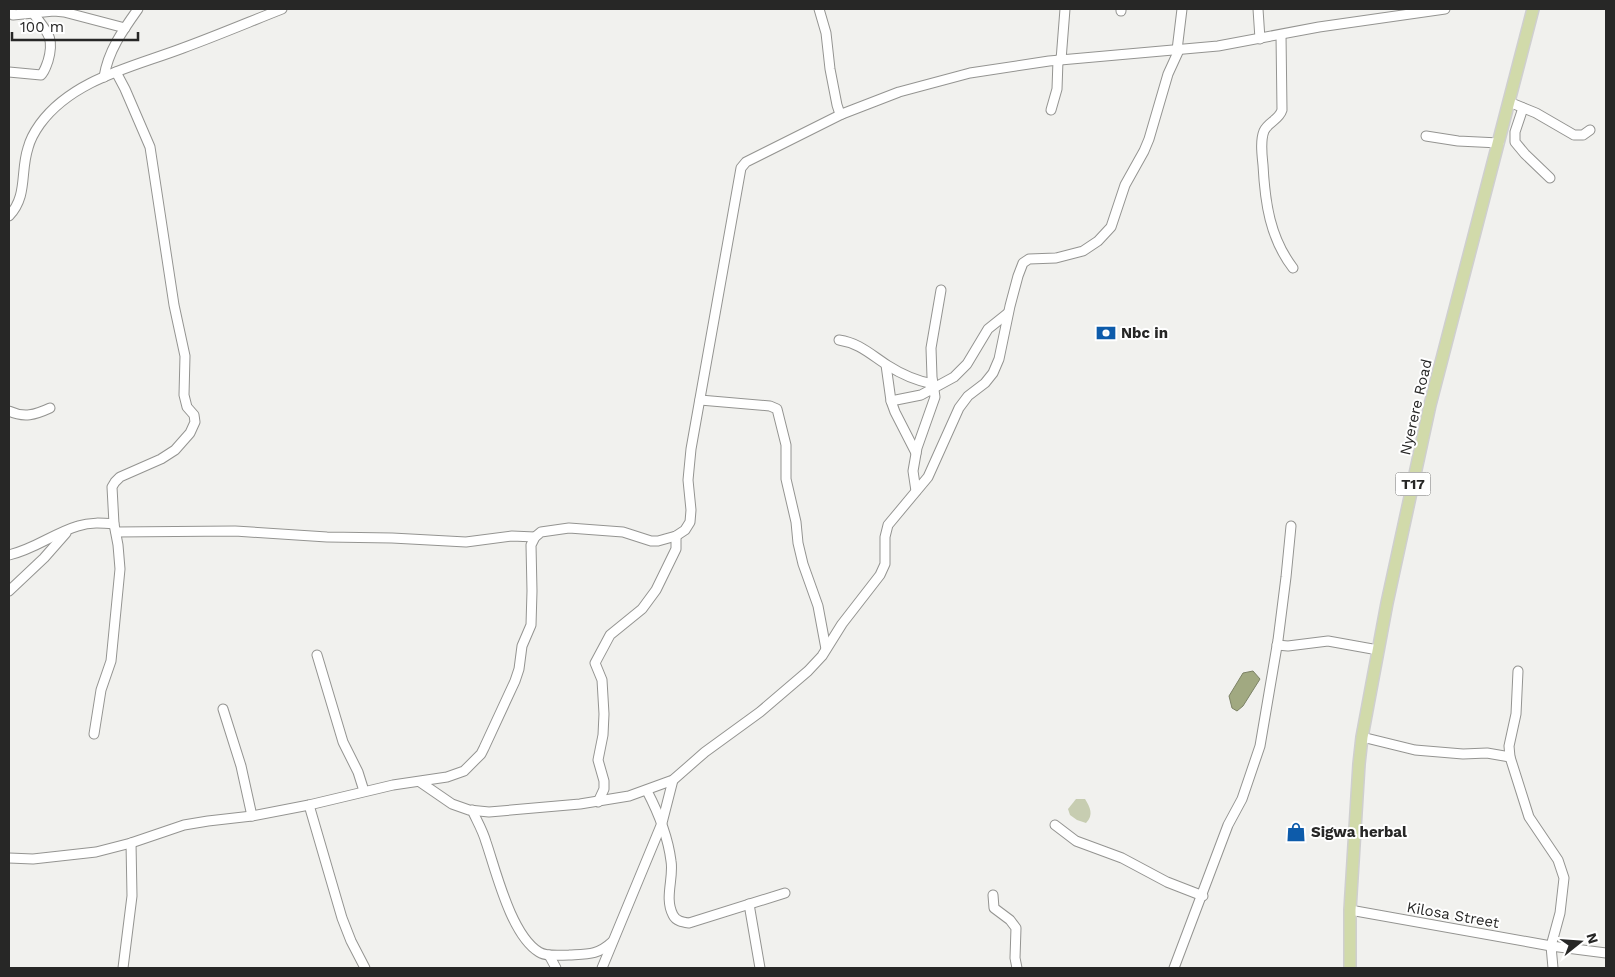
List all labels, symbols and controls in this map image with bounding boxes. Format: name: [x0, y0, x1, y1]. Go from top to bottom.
scale bar: [12, 10, 139, 42]
text: 100 m: [20, 18, 64, 36]
bank icon: Nbc in: [1095, 322, 1117, 344]
place label: Nbc in: [1121, 324, 1168, 342]
street label: Nyerere Road: [1396, 357, 1436, 457]
road number: T17: [1396, 472, 1430, 496]
shop icon: Sigwa herbal: [1285, 821, 1307, 843]
place label: Sigwa herbal: [1311, 823, 1407, 841]
street label: Kilosa Street: [1405, 898, 1501, 932]
north arrow: [1555, 917, 1605, 967]
text: N: [1583, 931, 1602, 945]

